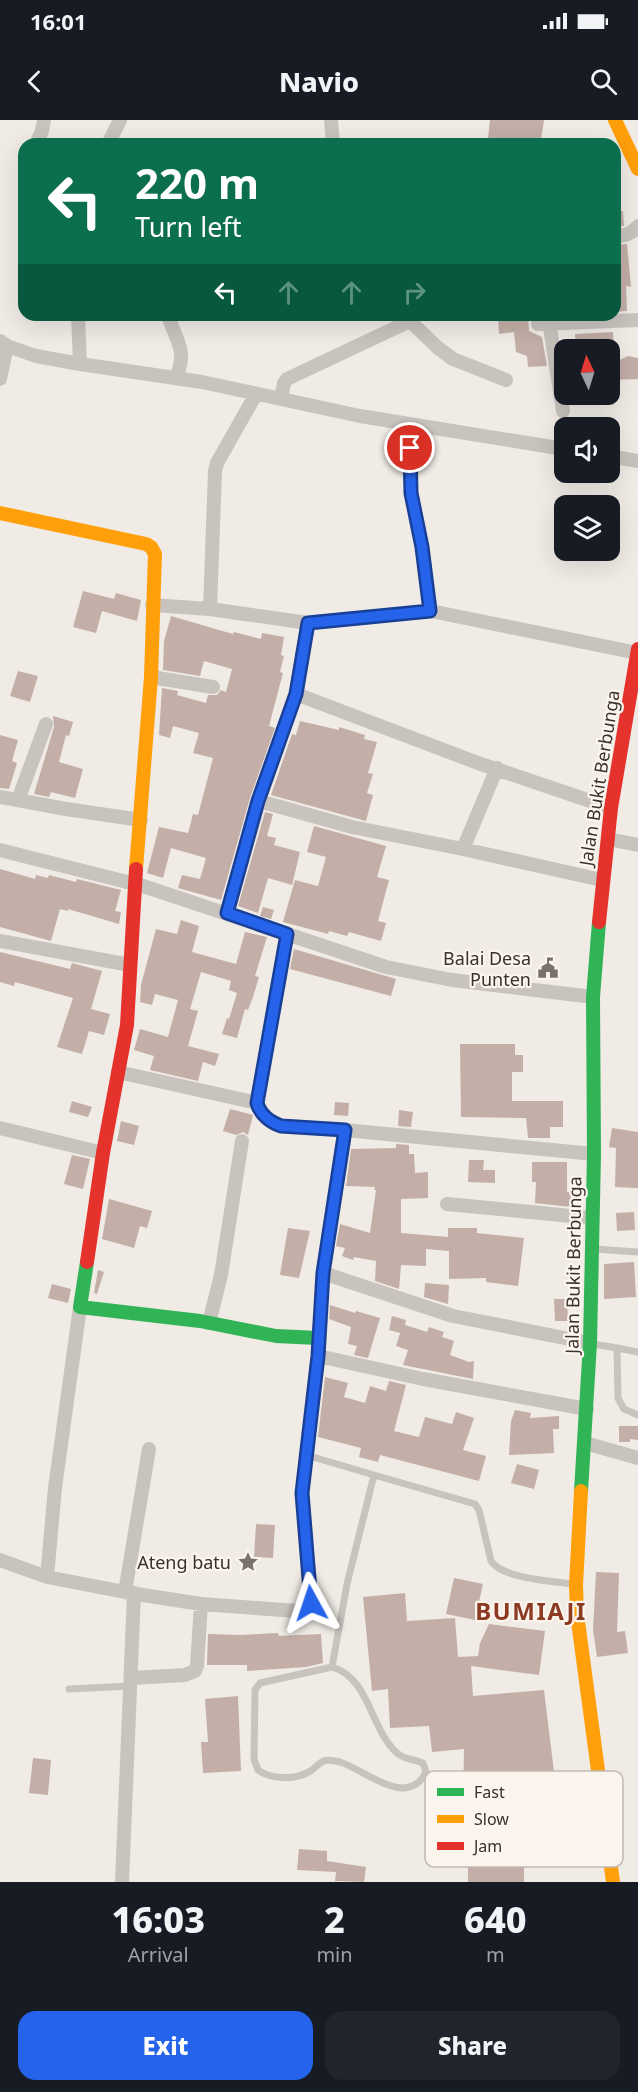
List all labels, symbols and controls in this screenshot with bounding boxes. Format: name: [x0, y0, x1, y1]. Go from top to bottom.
text: 16:01: [30, 6, 87, 36]
text: Navio: [279, 63, 359, 100]
icon: back: [18, 65, 51, 98]
icon: search: [587, 65, 620, 98]
text: 220 m: [135, 154, 259, 211]
icon: left: [36, 162, 114, 240]
text: Turn left: [135, 208, 241, 245]
icon: left: [209, 276, 242, 309]
icon: ahead: [272, 276, 305, 309]
icon: ahead: [335, 276, 368, 309]
icon: right: [398, 276, 431, 309]
north arrow: [554, 339, 620, 405]
map controls: [554, 339, 620, 561]
button: sound: [554, 417, 620, 483]
pin: [384, 422, 435, 473]
icon: arrive: [393, 431, 426, 464]
button: layers: [554, 495, 620, 561]
street label: Jalan Bukit Berbunga: [573, 688, 625, 870]
place label: Balai Desa Punten: [443, 946, 531, 991]
public building icon: Balai Desa Punten: [536, 956, 560, 980]
street label: Jalan Bukit Berbunga: [559, 1176, 587, 1356]
place label: Ateng batu: [137, 1550, 231, 1574]
place icon: Ateng batu: [236, 1550, 260, 1574]
position arrow: [279, 1571, 343, 1635]
district label: BUMIAJI: [475, 1594, 587, 1627]
legend: [425, 1771, 623, 1867]
text: Fast: [474, 1781, 505, 1803]
text: Slow: [474, 1808, 509, 1830]
text: Jam: [472, 1835, 502, 1857]
text: 16:03: [111, 1895, 205, 1944]
text: 2: [324, 1895, 345, 1944]
text: 640: [464, 1895, 527, 1944]
text: Arrival: [128, 1941, 189, 1968]
text: min: [316, 1941, 353, 1968]
text: m: [486, 1941, 505, 1968]
button: Exit: [18, 2011, 313, 2080]
button: Share: [325, 2011, 620, 2080]

